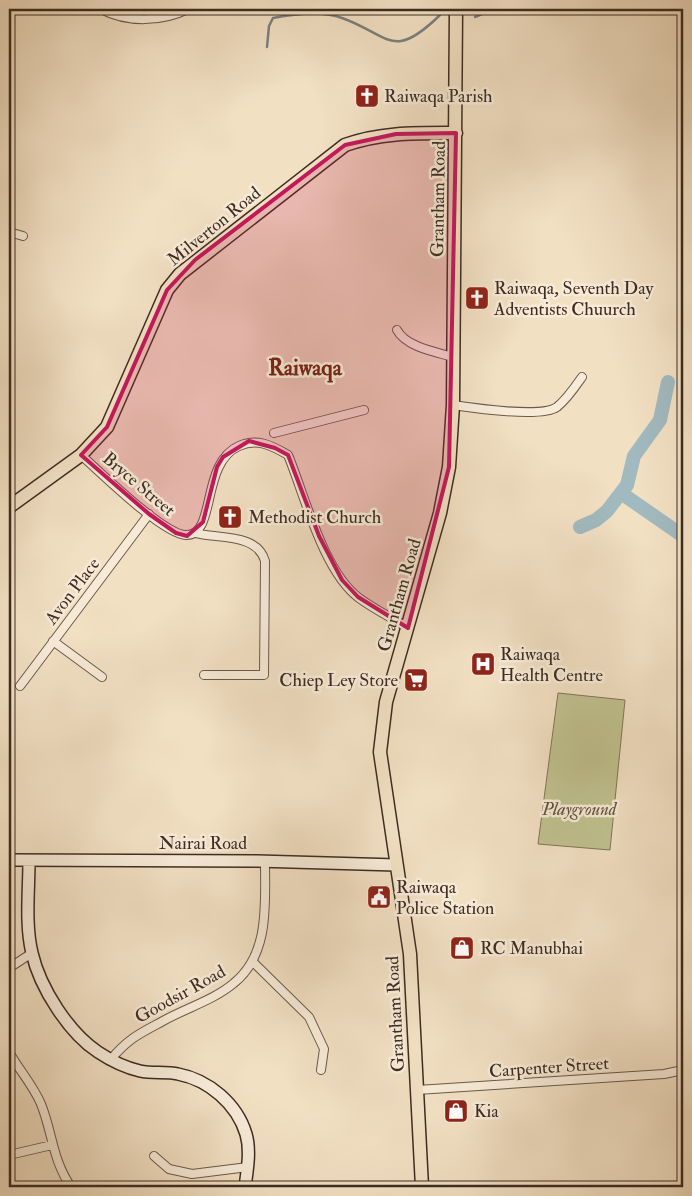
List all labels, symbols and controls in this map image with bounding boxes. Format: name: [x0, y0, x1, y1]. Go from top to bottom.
church icon: Raiwaqa Parish: [354, 83, 380, 109]
place label: Raiwaqa Parish: [384, 85, 493, 108]
street label: Grantham Road: [426, 140, 451, 257]
street label: Milverton Road: [163, 182, 266, 271]
place label: Raiwaqa, Seventh Day Adventists Chuurch: [493, 277, 654, 321]
church icon: Raiwaqa, Seventh Day Adventists Chuurch: [464, 285, 490, 311]
district label: Raiwaqa: [268, 354, 343, 383]
street label: Bryce Street: [98, 447, 180, 522]
church icon: Methodist Church: [217, 504, 243, 530]
place label: Methodist Church: [248, 506, 382, 529]
street label: Grantham Road: [372, 536, 427, 654]
street label: Avon Place: [39, 553, 105, 630]
place label: Raiwaqa Health Centre: [500, 643, 603, 687]
hospital icon: Raiwaqa Health Centre: [470, 651, 496, 677]
supermarket icon: Chiep Ley Store: [403, 667, 429, 693]
place label: Chiep Ley Store: [279, 669, 398, 692]
park label: Playground: [541, 798, 618, 821]
street label: Nairai Road: [159, 832, 247, 855]
place label: Raiwaqa Police Station: [396, 876, 494, 920]
public building icon: Raiwaqa Police Station: [366, 884, 392, 910]
shop icon: RC Manubhai: [449, 935, 475, 961]
place label: RC Manubhai: [480, 937, 583, 960]
street label: Grantham Road: [381, 955, 410, 1073]
street label: Goodsir Road: [131, 960, 230, 1029]
street label: Carpenter Street: [488, 1052, 610, 1083]
shop icon: Kia: [443, 1098, 469, 1124]
place label: Kia: [474, 1100, 499, 1123]

